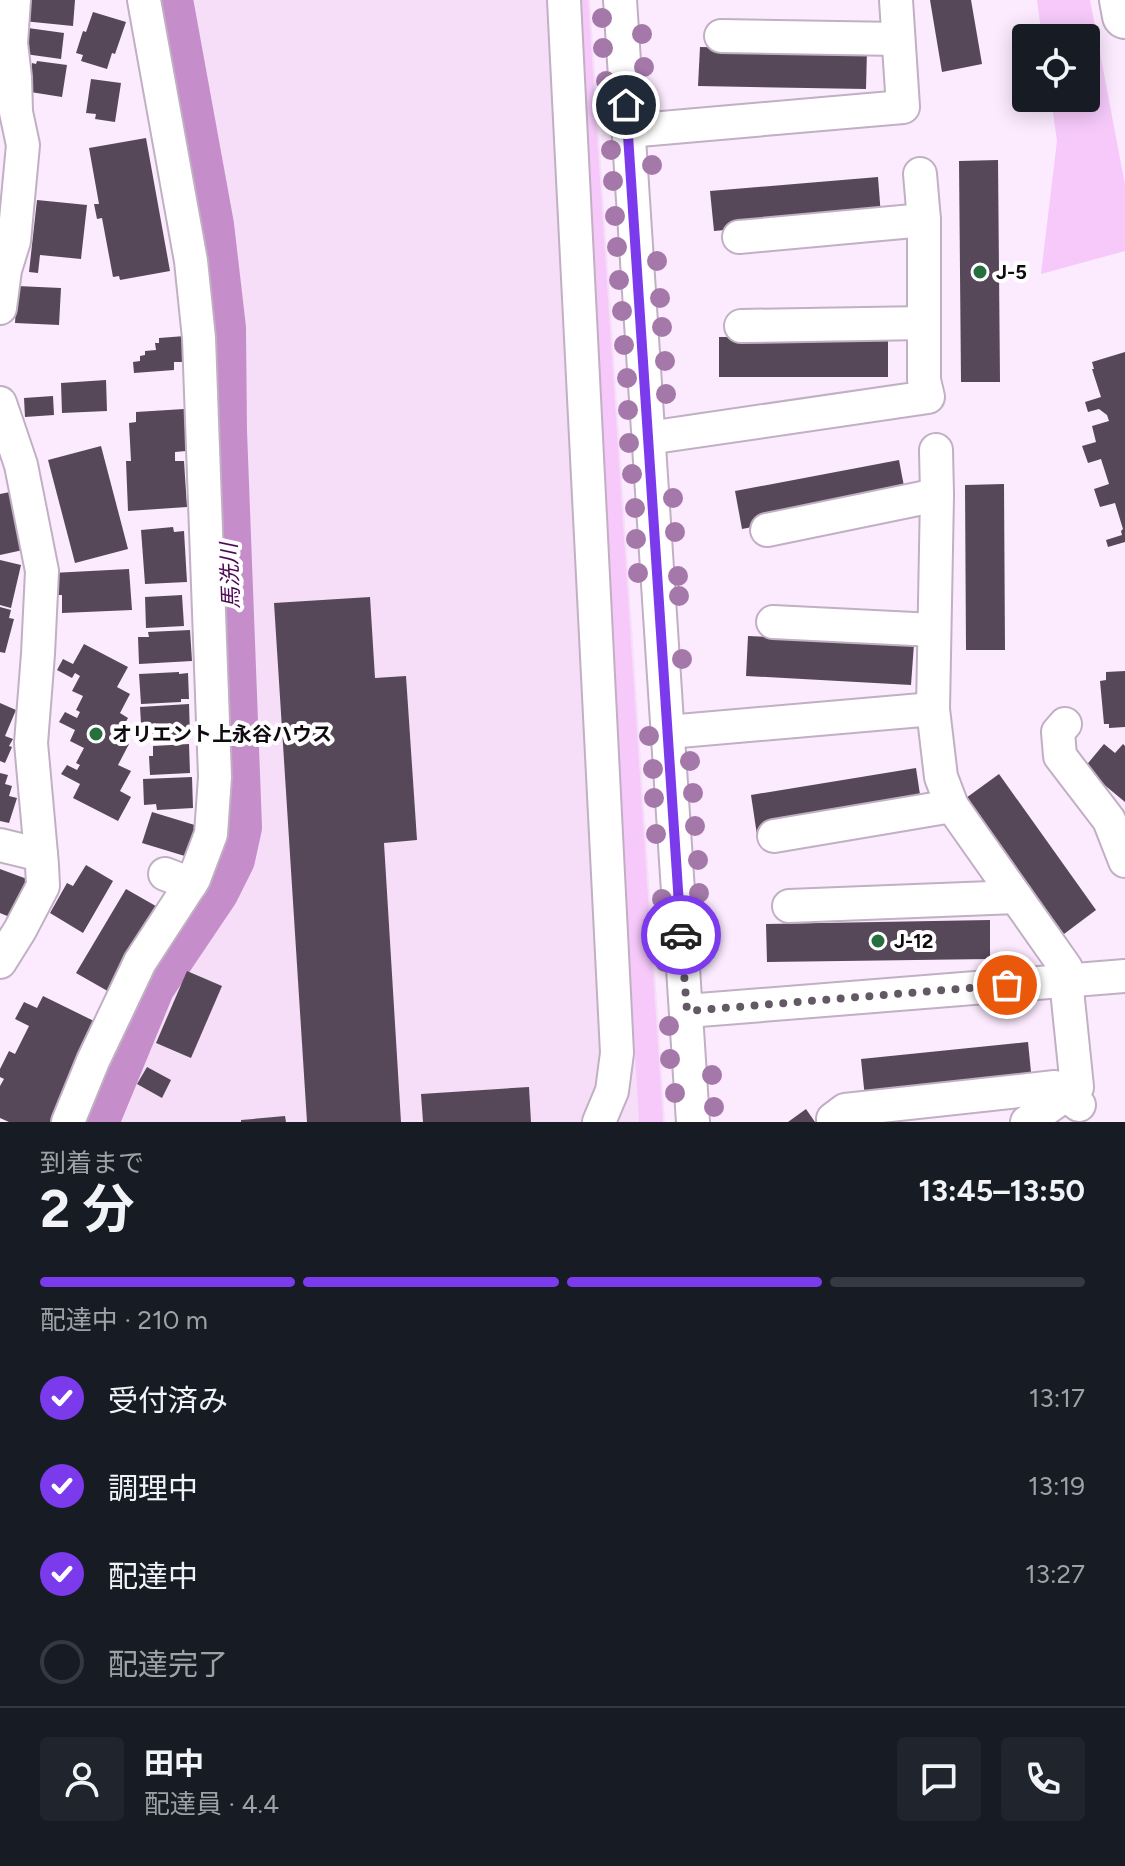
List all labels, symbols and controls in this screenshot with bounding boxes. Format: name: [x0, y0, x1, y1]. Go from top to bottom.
map controls: [1012, 24, 1100, 112]
button: locate: [1012, 24, 1100, 112]
pin: [592, 71, 660, 139]
icon: home: [604, 83, 648, 127]
place label: J-5: [996, 260, 1027, 284]
marker: J-5: [971, 263, 989, 281]
water label: 馬洗川: [215, 541, 245, 609]
place label: オリエント上永谷ハウス: [112, 722, 332, 746]
marker: オリエント上永谷ハウス: [87, 725, 105, 743]
courier: [641, 895, 721, 975]
icon: car: [659, 913, 703, 957]
place label: J-12: [894, 929, 933, 953]
marker: J-12: [869, 932, 887, 950]
pin: [973, 951, 1041, 1019]
icon: bag: [985, 963, 1029, 1007]
text: 到着まで: [40, 1147, 144, 1179]
text: 13:45–13:50: [918, 1172, 1085, 1209]
text: 2 分: [40, 1178, 134, 1240]
text: 配達中 · 210 m: [40, 1304, 208, 1336]
icon: check: [40, 1376, 84, 1420]
text: 受付済み: [108, 1382, 228, 1419]
text: 13:17: [1029, 1382, 1085, 1414]
icon: check: [40, 1464, 84, 1508]
text: 調理中: [108, 1470, 198, 1507]
text: 13:19: [1028, 1470, 1085, 1502]
icon: check: [40, 1552, 84, 1596]
text: 配達中: [108, 1558, 198, 1595]
text: 13:27: [1025, 1558, 1085, 1590]
text: 配達完了: [108, 1646, 228, 1683]
button: person: [40, 1737, 124, 1821]
button: chat: [897, 1737, 981, 1821]
button: phone: [1001, 1737, 1085, 1821]
text: 田中: [144, 1745, 204, 1782]
text: 配達員 · 4.4: [144, 1788, 279, 1820]

